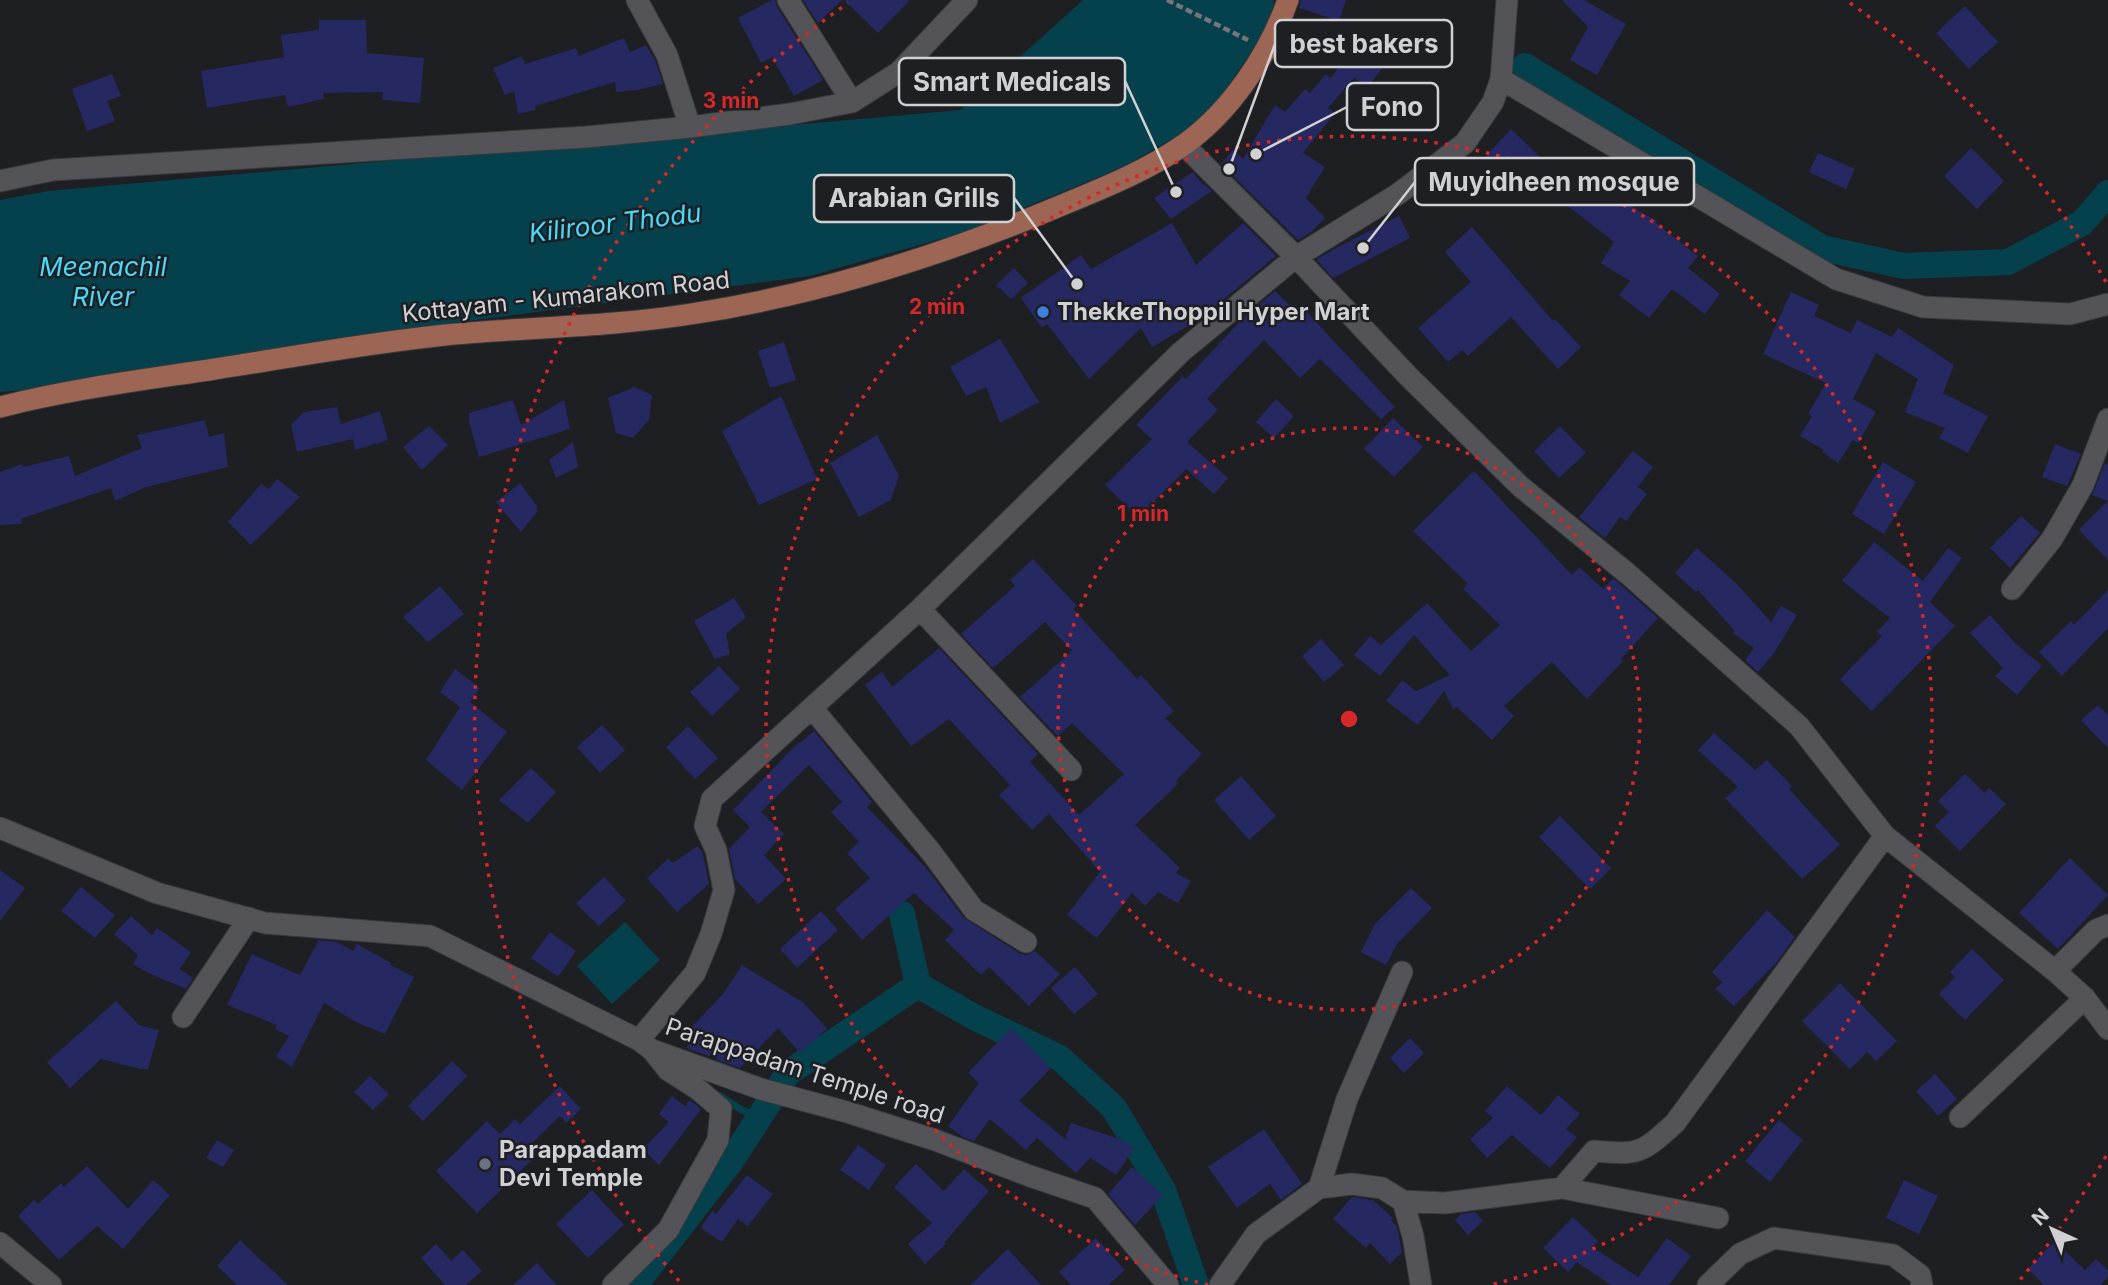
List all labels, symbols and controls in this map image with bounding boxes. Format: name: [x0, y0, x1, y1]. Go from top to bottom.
callout: best bakers: [1275, 20, 1452, 67]
text: best bakers: [1290, 28, 1439, 59]
callout: Smart Medicals: [899, 58, 1125, 105]
text: Smart Medicals: [913, 66, 1111, 97]
callout: Fono: [1347, 83, 1438, 130]
text: 3 min: [703, 88, 759, 113]
text: Fono: [1361, 91, 1423, 122]
callout: Muyidheen mosque: [1415, 158, 1694, 205]
text: Muyidheen mosque: [1428, 166, 1680, 197]
callout: Arabian Grills: [814, 175, 1014, 222]
text: Arabian Grills: [828, 182, 1000, 213]
water label: Kiliroor Thodu: [527, 197, 703, 248]
water label: Meenachil River: [39, 251, 167, 312]
street label: Kottayam - Kumarakom Road: [401, 265, 731, 328]
text: 2 min: [909, 294, 965, 319]
place label: ThekkeThoppil Hyper Mart: [1057, 297, 1370, 326]
marker: ThekkeThoppil Hyper Mart: [1035, 304, 1051, 320]
text: 1 min: [1117, 501, 1169, 526]
centre of rings: [1337, 707, 1361, 731]
street label: Parappadam Temple road: [662, 1012, 948, 1129]
place label: Parappadam Devi Temple: [499, 1135, 647, 1192]
marker: Parappadam Devi Temple: [477, 1156, 493, 1172]
north arrow: [2017, 1194, 2087, 1264]
text: N: [2027, 1204, 2054, 1230]

